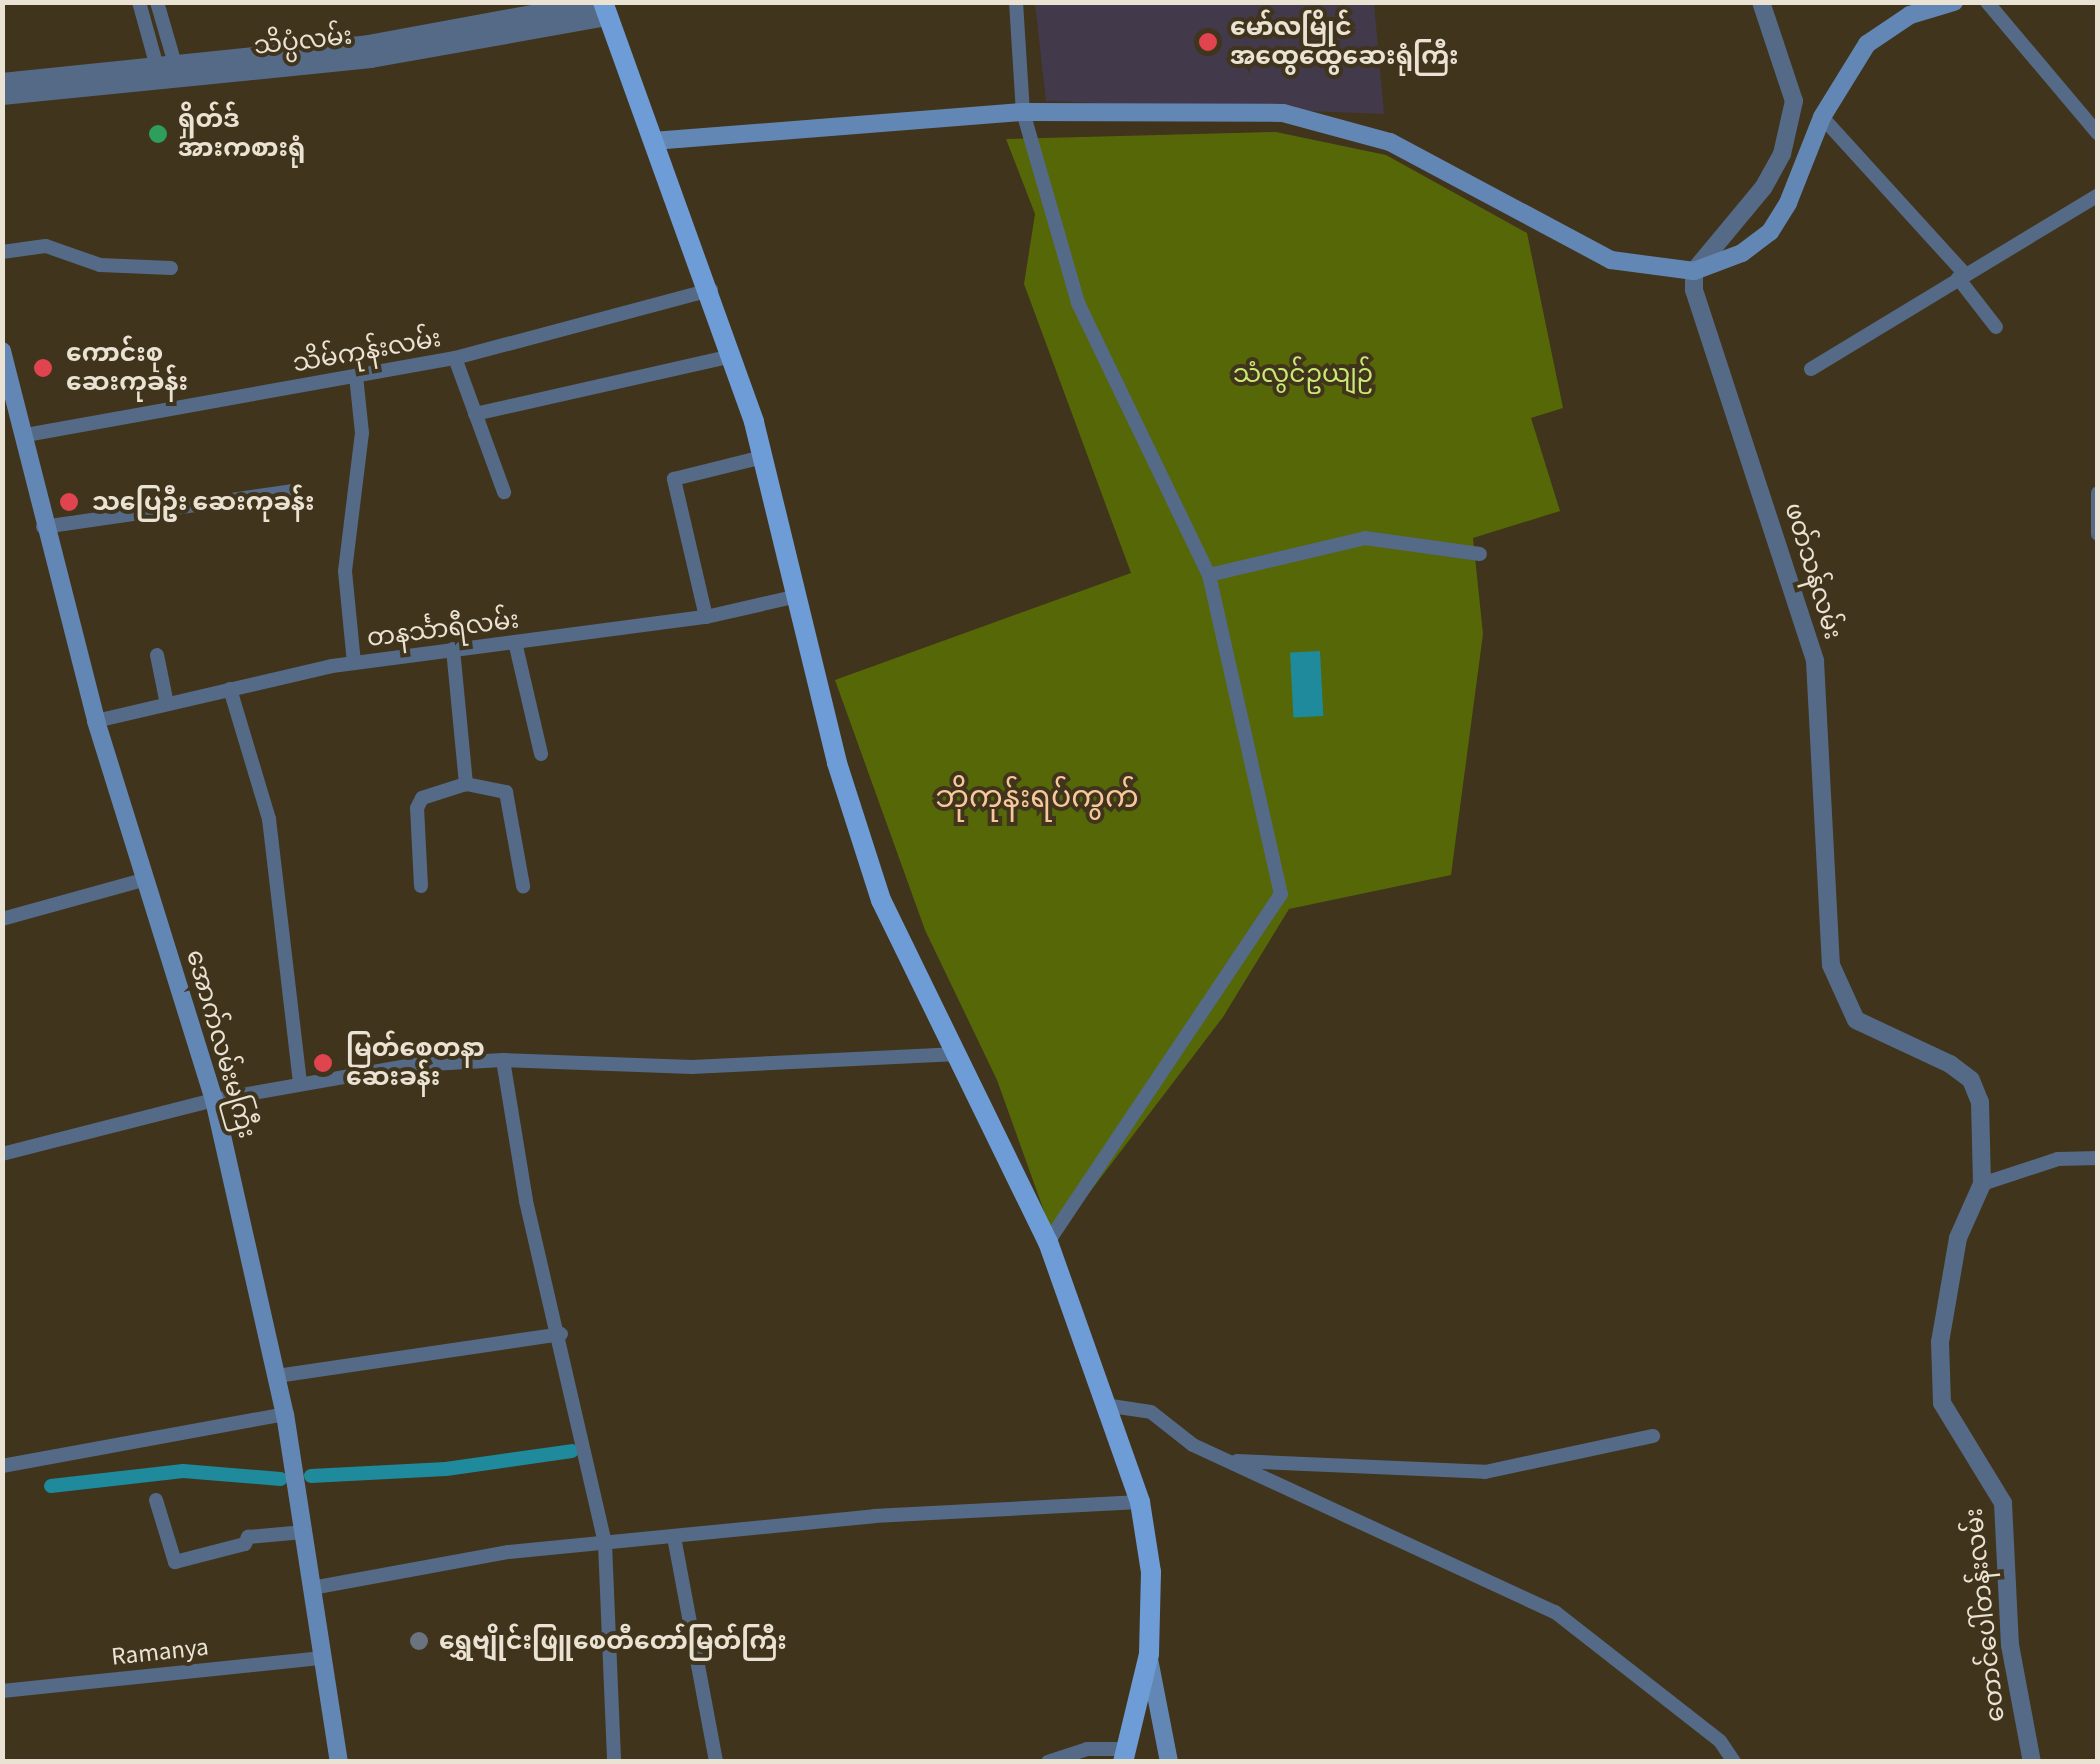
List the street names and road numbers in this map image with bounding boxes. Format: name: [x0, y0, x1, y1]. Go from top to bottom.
street label: သိပ္ပံလမ်း: [252, 21, 354, 61]
street label: သိမ်ကုန်းလမ်း: [291, 323, 443, 379]
street label: ဖတ်သန်လမ်း: [1778, 499, 1848, 643]
street label: တနင်္သာရီလမ်း: [365, 605, 521, 653]
street label: အောက်လမ်းမကြီး: [180, 946, 262, 1142]
street label: တောင်ပေါ်တန်းလမ်း: [1959, 1507, 2011, 1723]
street label: Ramanya: [110, 1632, 210, 1672]

